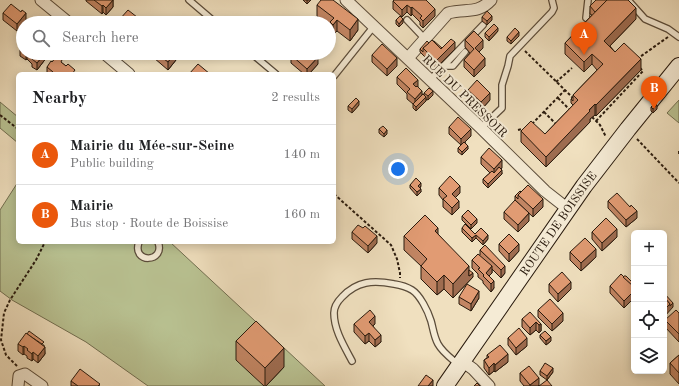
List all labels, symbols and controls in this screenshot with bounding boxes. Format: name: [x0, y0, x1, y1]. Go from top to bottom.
search box: [16, 16, 336, 60]
pin: A: [571, 22, 597, 55]
icon: search: [30, 27, 52, 49]
text: Search here: [62, 31, 139, 46]
street label: RUE DU PRESSOIR: [420, 53, 509, 140]
pin: B: [641, 76, 667, 109]
text: Nearby: [32, 90, 87, 107]
text: 2 results: [271, 91, 320, 104]
text: Mairie du Mée-sur-Seine: [70, 139, 234, 154]
text: A: [40, 148, 50, 161]
text: 140 m: [283, 148, 320, 161]
text: Public building: [70, 157, 154, 170]
your location: [388, 159, 408, 179]
street label: ROUTE DE BOISSISE: [518, 170, 600, 278]
text: Mairie: [70, 199, 113, 214]
text: B: [40, 208, 50, 221]
text: 160 m: [283, 208, 320, 221]
text: Bus stop · Route de Boissise: [70, 217, 228, 230]
map controls: [631, 230, 667, 374]
button: +: [631, 230, 667, 266]
button: −: [631, 266, 667, 302]
button: locate: [631, 302, 667, 338]
button: layers: [631, 338, 667, 374]

